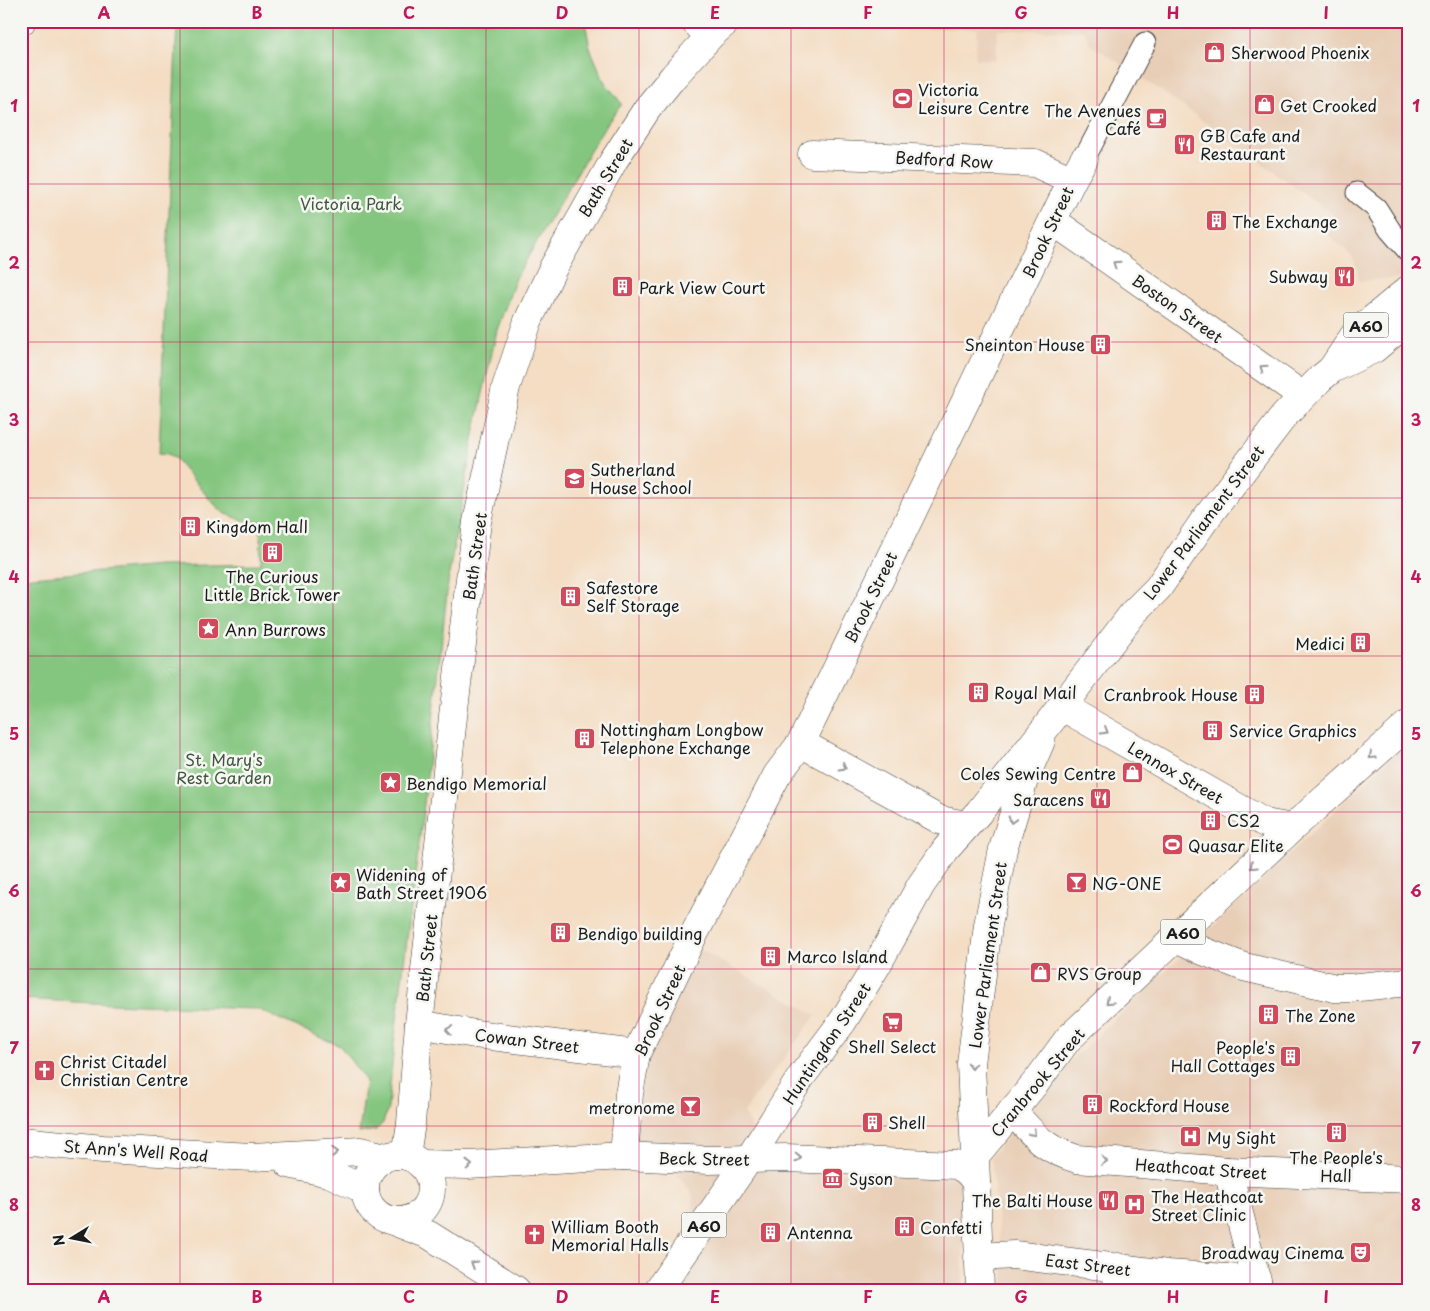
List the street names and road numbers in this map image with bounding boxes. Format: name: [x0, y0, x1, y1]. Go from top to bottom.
street label: Bath Street: [572, 133, 638, 221]
street label: Bedford Row: [895, 144, 994, 174]
street label: Brook Street: [1015, 182, 1079, 282]
street label: Boston Street: [1128, 268, 1229, 349]
road number: A60: [1344, 312, 1388, 338]
street label: Lower Parliament Street: [1137, 439, 1269, 604]
street label: Bath Street: [456, 510, 492, 601]
street label: Brook Street: [838, 547, 903, 647]
street label: Lennox Street: [1124, 735, 1229, 809]
street label: Lower Parliament Street: [962, 860, 1012, 1050]
street label: Bath Street: [409, 912, 443, 1003]
road number: A60: [1160, 920, 1206, 944]
street label: Brook Street: [627, 960, 691, 1060]
street label: Huntingdon Street: [776, 977, 876, 1109]
street label: Cowan Street: [473, 1022, 581, 1058]
street label: Cranbrook Street: [984, 1022, 1090, 1142]
street label: St Ann's Well Road: [63, 1133, 209, 1167]
street label: Beck Street: [658, 1145, 750, 1171]
street label: Heathcoat Street: [1134, 1151, 1268, 1185]
road number: A60: [682, 1212, 726, 1238]
street label: East Street: [1044, 1247, 1132, 1281]

